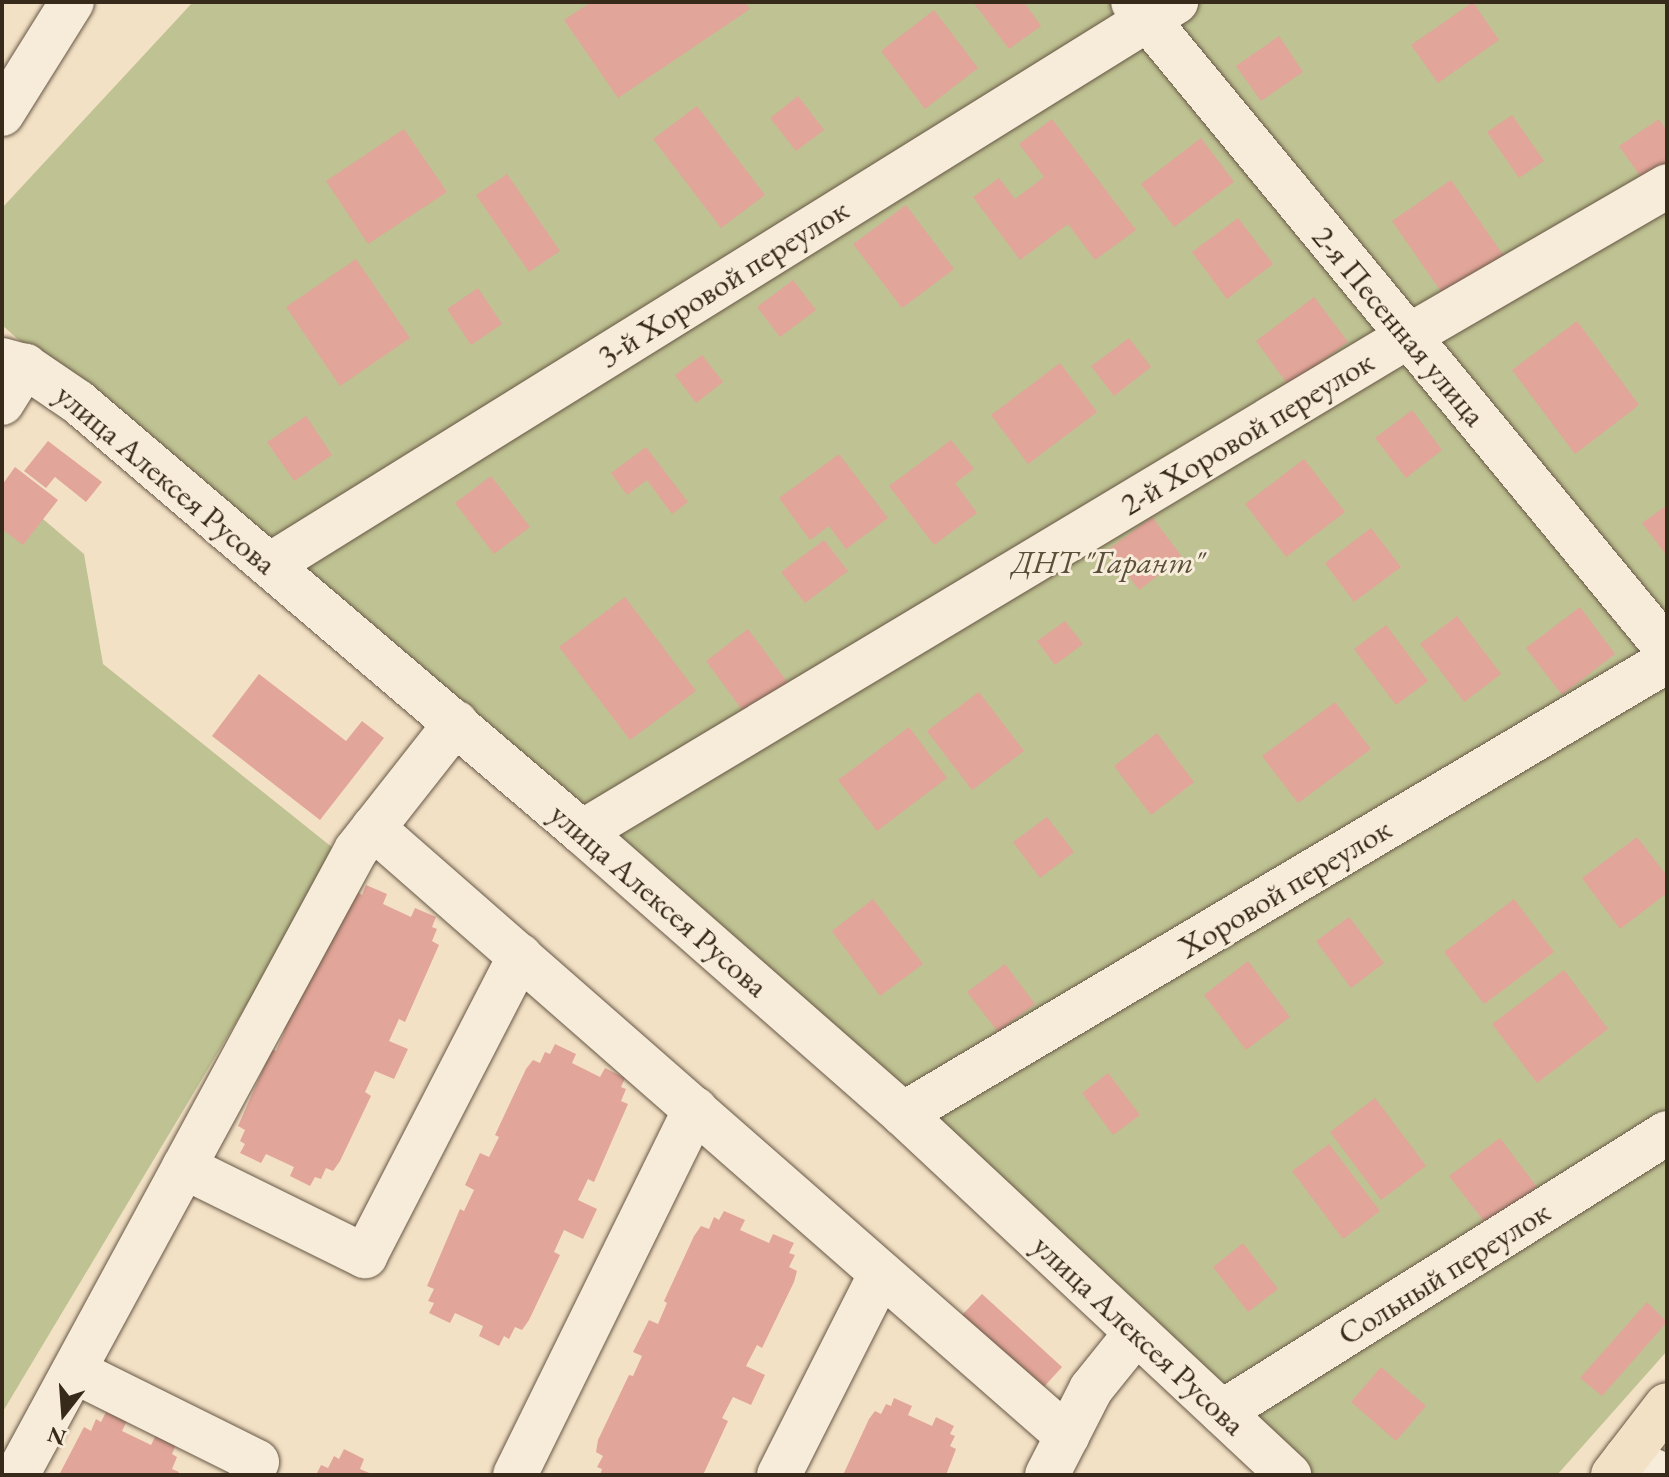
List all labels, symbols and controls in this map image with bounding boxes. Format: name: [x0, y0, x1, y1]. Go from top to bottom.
street label: 3-й Хоровой переулок: [591, 190, 855, 376]
street label: 2-я Песенная улица: [1304, 218, 1494, 434]
street label: 2-й Хоровой переулок: [1113, 342, 1381, 524]
street label: улица Алексея Русова: [48, 375, 284, 583]
park label: ДНТ "Гарант": [1012, 543, 1204, 581]
street label: улица Алексея Русова: [542, 795, 776, 1005]
street label: Хоровой переулок: [1172, 809, 1398, 967]
street label: Сольный переулок: [1331, 1192, 1557, 1354]
street label: улица Алексея Русова: [1025, 1227, 1253, 1443]
north arrow: [24, 1373, 104, 1453]
text: N: [44, 1420, 70, 1453]

